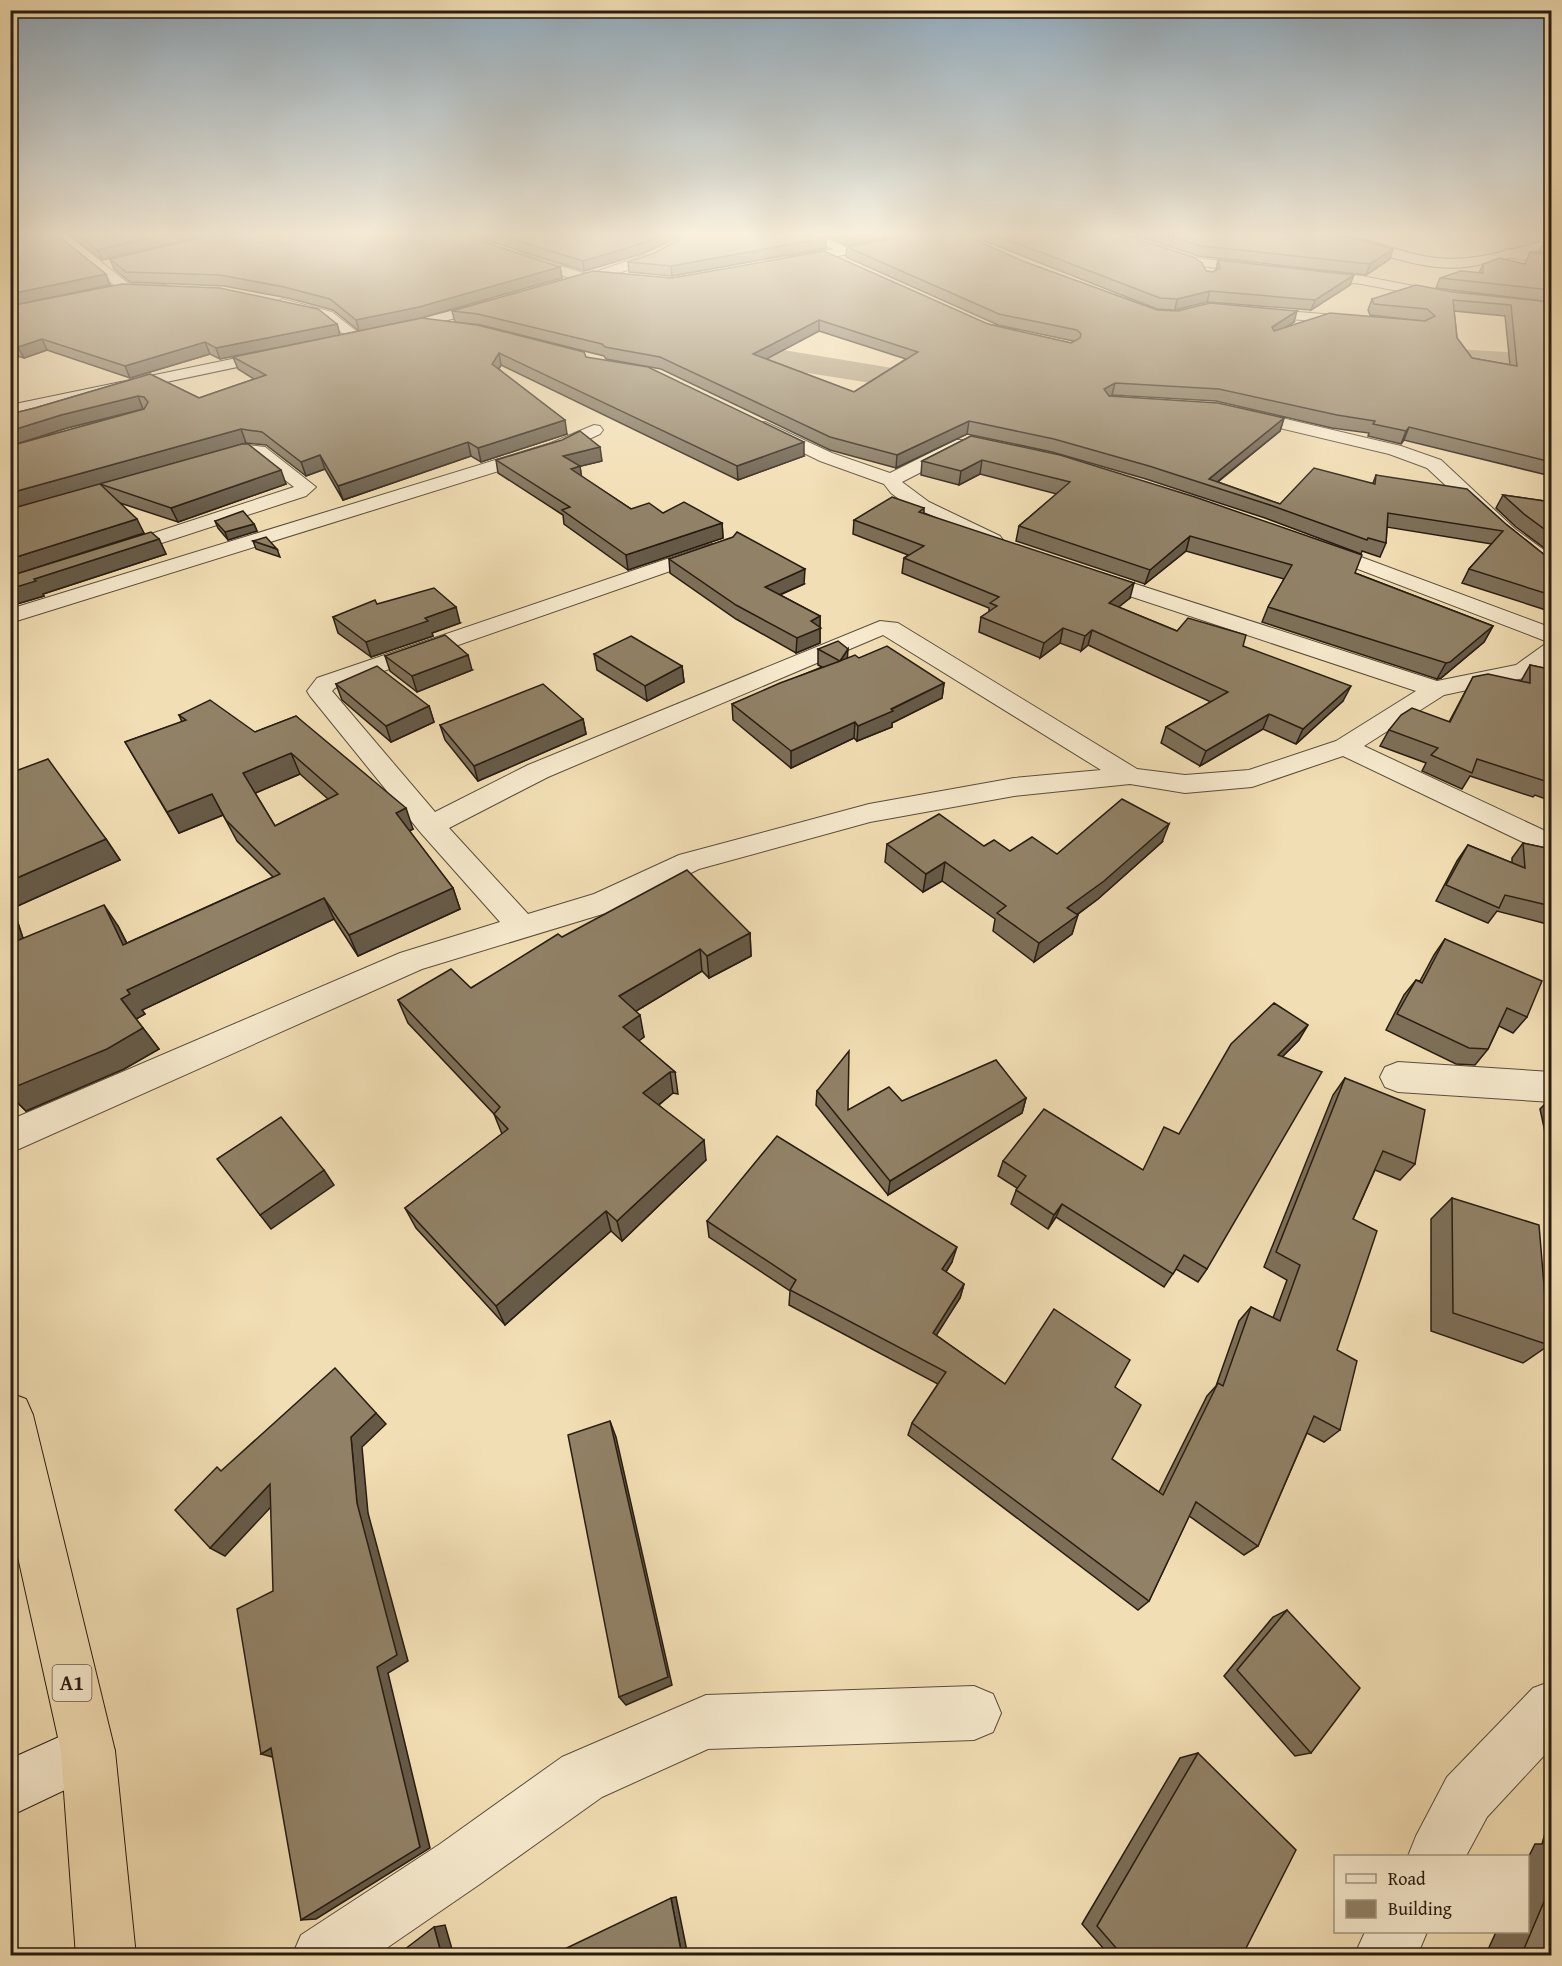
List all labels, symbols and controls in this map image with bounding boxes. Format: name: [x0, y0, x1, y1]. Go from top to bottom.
road number: A1: [52, 1665, 92, 1701]
legend: [1334, 1855, 1529, 1933]
text: Road: [1388, 1865, 1426, 1892]
text: Building: [1388, 1895, 1452, 1922]

